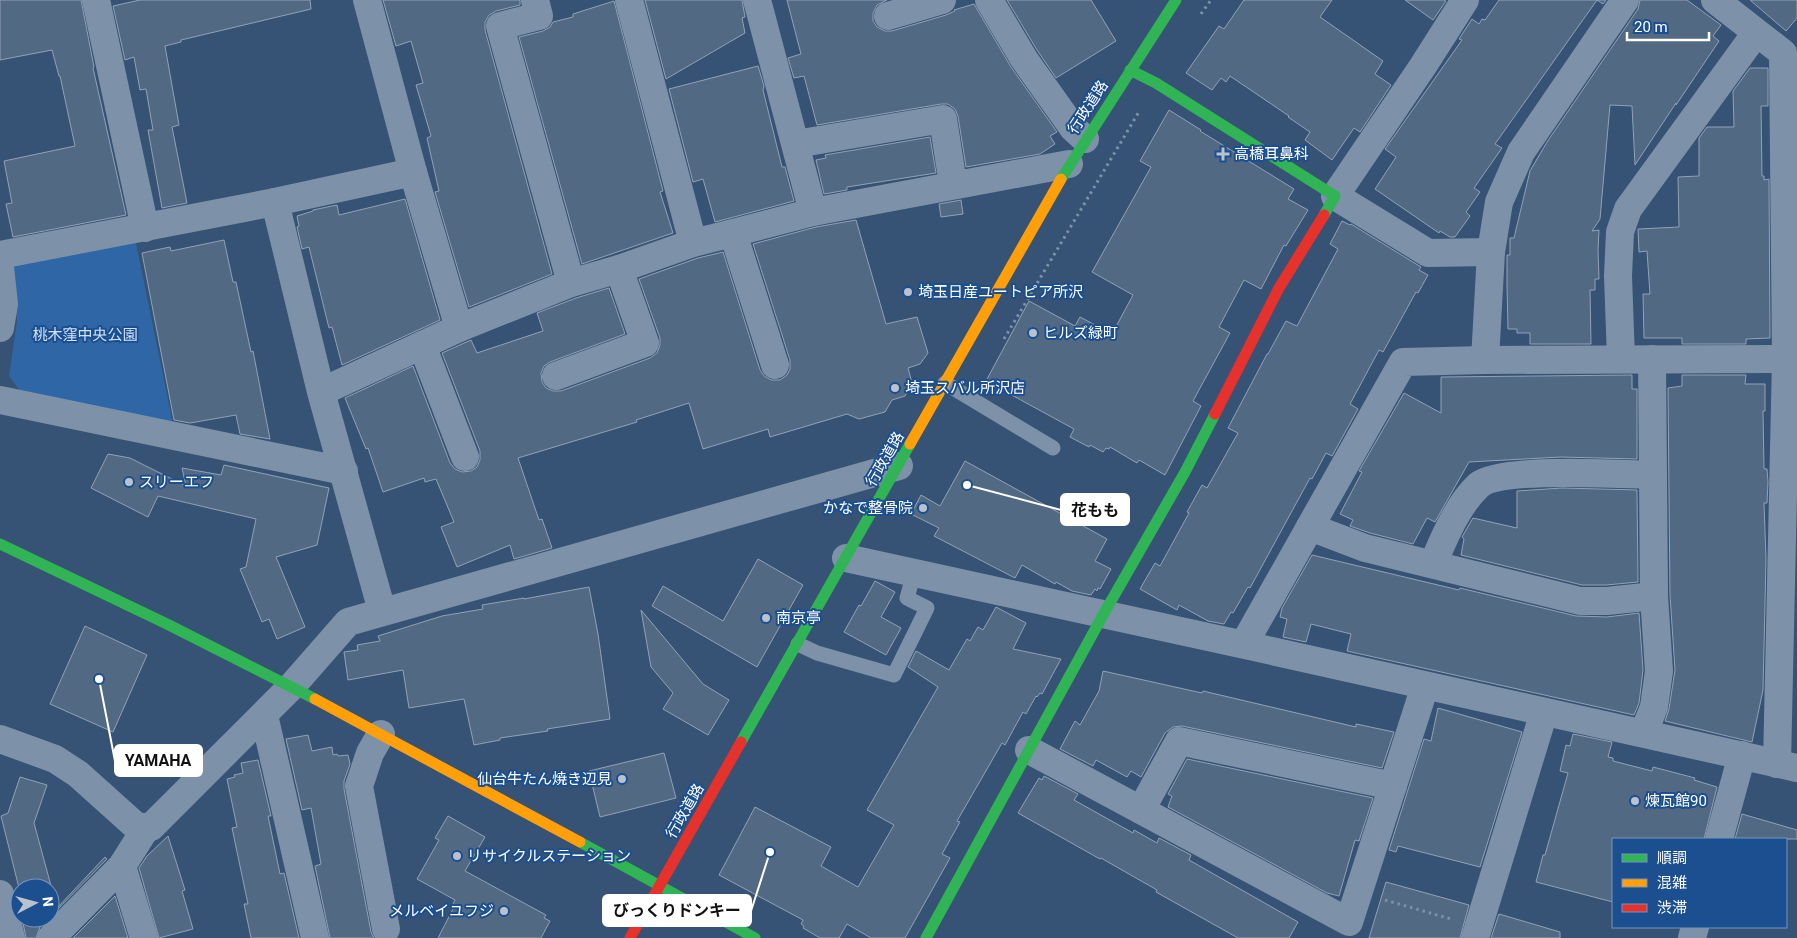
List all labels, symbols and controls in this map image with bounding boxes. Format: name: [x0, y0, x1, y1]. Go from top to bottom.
scale bar: [1627, 10, 1710, 42]
text: 20 m: [1634, 18, 1668, 36]
street label: 行政道路: [1064, 77, 1112, 137]
place label: 高橋耳鼻科: [1234, 145, 1309, 163]
marker: 高橋耳鼻科: [1216, 147, 1230, 161]
place label: 埼玉日産ユートピア所沢: [918, 283, 1083, 301]
marker: 埼玉日産ユートピア所沢: [902, 286, 914, 298]
place label: ヒルズ緑町: [1043, 324, 1118, 342]
park label: 桃木窪中央公園: [32, 326, 138, 344]
marker: ヒルズ緑町: [1027, 327, 1039, 339]
place label: 埼玉スバル所沢店: [905, 379, 1025, 397]
marker: 埼玉スバル所沢店: [889, 382, 901, 394]
street label: 行政道路: [862, 429, 908, 489]
place label: スリーエフ: [139, 473, 214, 491]
marker: スリーエフ: [123, 476, 135, 488]
callout: 花もも: [1061, 494, 1129, 525]
place label: かなで整骨院: [823, 499, 913, 517]
text: 花もも: [1071, 501, 1119, 520]
marker: かなで整骨院: [917, 502, 929, 514]
place label: 南京亭: [776, 609, 821, 627]
marker: 南京亭: [760, 612, 772, 624]
callout: YAMAHA: [115, 745, 202, 776]
text: YAMAHA: [125, 751, 192, 770]
place label: 仙台牛たん焼き辺見: [477, 770, 612, 788]
marker: 仙台牛たん焼き辺見: [616, 773, 628, 785]
street label: 行政道路: [662, 781, 708, 841]
place label: 煉瓦館90: [1645, 792, 1707, 810]
marker: 煉瓦館90: [1629, 795, 1641, 807]
legend: [1612, 838, 1787, 928]
place label: リサイクルステーション: [467, 847, 631, 865]
text: 順調: [1657, 849, 1687, 867]
marker: リサイクルステーション: [451, 850, 463, 862]
text: 混雑: [1657, 874, 1687, 892]
north arrow: [10, 878, 60, 928]
callout: びっくりドンキー: [603, 895, 751, 926]
text: N: [39, 896, 56, 907]
text: 渋滞: [1657, 899, 1687, 917]
text: びっくりドンキー: [613, 901, 741, 920]
place label: メルベイユフジ: [389, 902, 494, 920]
marker: メルベイユフジ: [498, 905, 510, 917]

